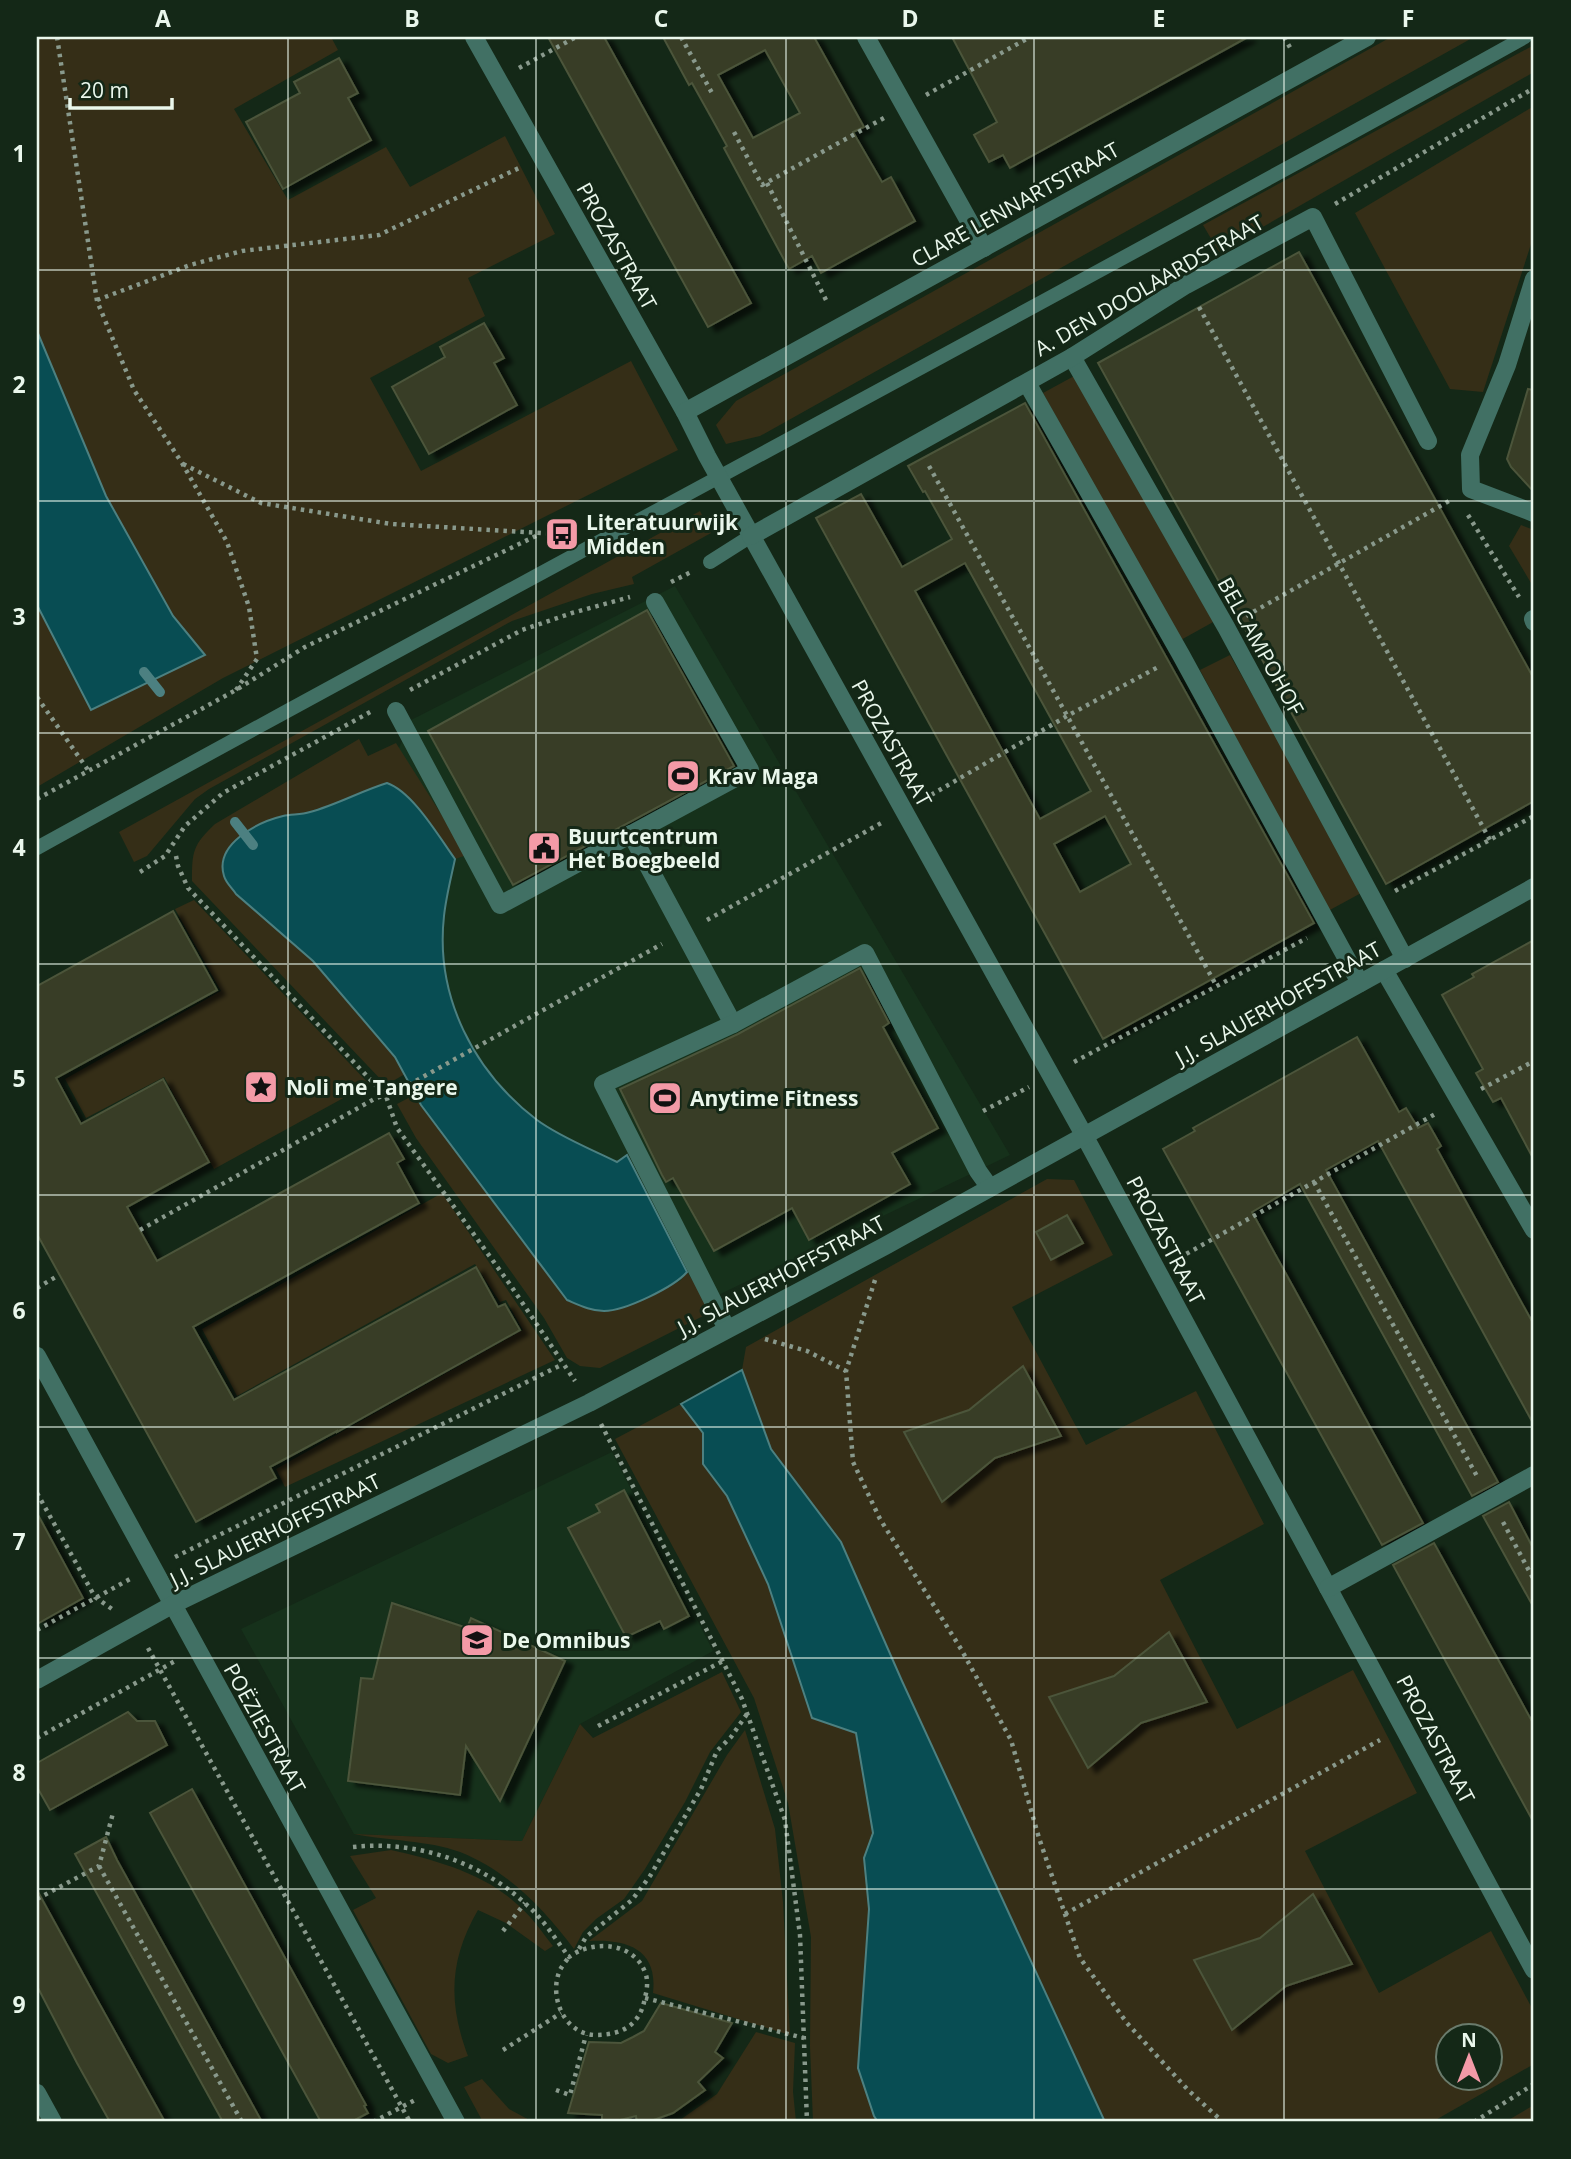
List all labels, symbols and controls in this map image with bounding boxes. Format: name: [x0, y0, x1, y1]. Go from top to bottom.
text: A: [155, 2, 171, 34]
text: B: [404, 2, 420, 34]
text: C: [654, 2, 668, 34]
text: D: [901, 2, 919, 34]
text: E: [1153, 2, 1165, 34]
text: F: [1402, 2, 1414, 34]
scale bar: [70, 66, 172, 110]
text: 20 m: [80, 76, 129, 104]
street label: CLARE LENNARTSTRAAT: [906, 135, 1124, 273]
text: 1: [12, 137, 26, 169]
street label: PROZASTRAAT: [570, 177, 664, 315]
street label: A. DEN DOOLAARDSTRAAT: [1029, 208, 1269, 362]
text: 2: [12, 368, 26, 400]
place label: Literatuurwijk Midden: [586, 508, 739, 560]
bus stop icon: Literatuurwijk Midden: [543, 515, 581, 553]
street label: BELCAMPOHOF: [1212, 572, 1310, 720]
text: 3: [12, 600, 26, 632]
street label: PROZASTRAAT: [845, 674, 939, 812]
sports icon: Krav Maga: [664, 757, 702, 795]
place label: Krav Maga: [708, 762, 819, 790]
place label: Buurtcentrum Het Boegbeeld: [568, 822, 720, 874]
public building icon: Buurtcentrum Het Boegbeeld: [525, 829, 563, 867]
text: 4: [12, 831, 26, 863]
street label: J.J. SLAUERHOFFSTRAAT: [1168, 935, 1386, 1072]
text: 5: [12, 1062, 26, 1094]
place icon: Noli me Tangere: [242, 1068, 280, 1106]
place label: Noli me Tangere: [286, 1073, 458, 1101]
sports icon: Anytime Fitness: [646, 1079, 684, 1117]
place label: Anytime Fitness: [690, 1084, 858, 1112]
street label: PROZASTRAAT: [1120, 1171, 1212, 1309]
street label: J.J. SLAUERHOFFSTRAAT: [671, 1208, 890, 1343]
text: 6: [12, 1294, 26, 1326]
street label: J.J. SLAUERHOFFSTRAAT: [163, 1467, 385, 1594]
text: 7: [12, 1525, 26, 1557]
school or university icon: De Omnibus: [458, 1621, 496, 1659]
place label: De Omnibus: [502, 1626, 630, 1654]
street label: POËZIESTRAAT: [218, 1658, 312, 1798]
street label: PROZASTRAAT: [1390, 1670, 1482, 1808]
text: 8: [12, 1756, 26, 1788]
text: 9: [12, 1988, 26, 2020]
north arrow: [1434, 2022, 1504, 2092]
text: N: [1461, 2027, 1477, 2053]

